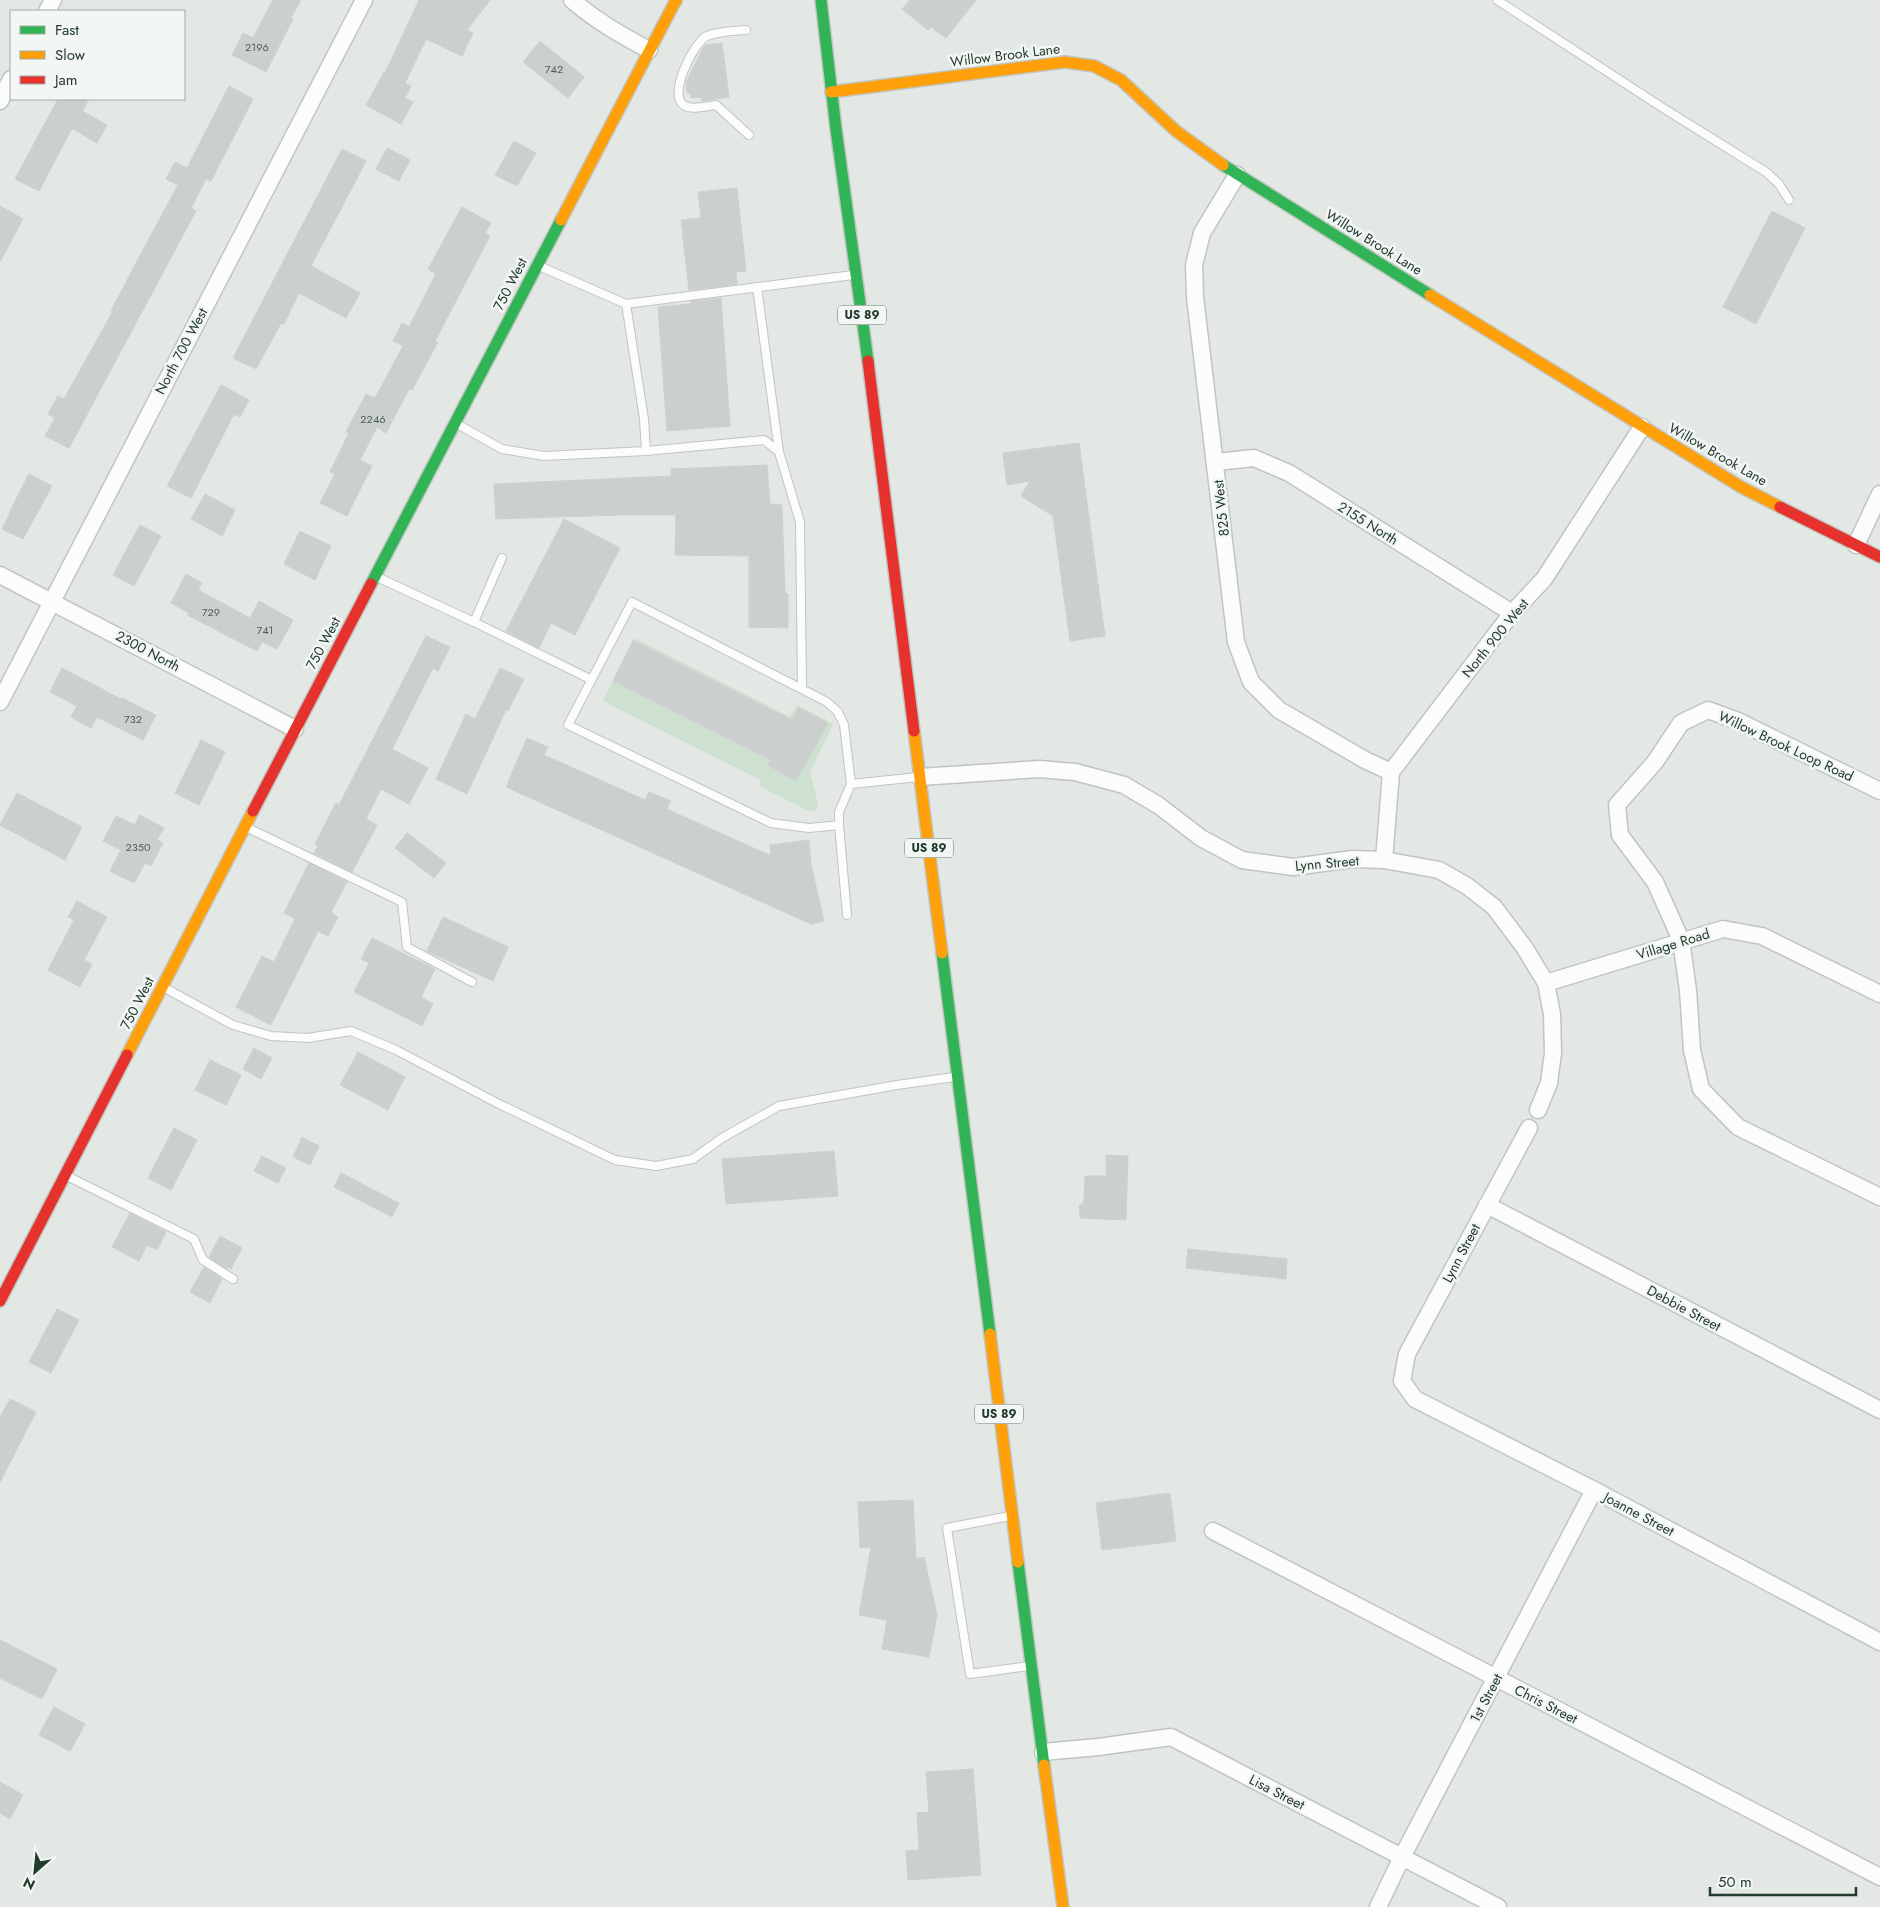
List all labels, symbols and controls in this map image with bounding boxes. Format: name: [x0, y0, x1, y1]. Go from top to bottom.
legend: [10, 10, 185, 100]
text: Fast: [55, 19, 79, 41]
street label: Willow Brook Lane: [949, 38, 1061, 72]
house number: 2196: [245, 39, 269, 55]
text: Slow: [55, 44, 86, 66]
house number: 742: [545, 61, 563, 77]
text: Jam: [53, 69, 78, 91]
street label: Willow Brook Lane: [1322, 204, 1426, 280]
street label: 750 West: [488, 254, 532, 314]
street label: North 700 West: [150, 304, 213, 398]
road number: US 89: [838, 306, 886, 324]
house number: 2246: [360, 411, 386, 427]
street label: Willow Brook Lane: [1665, 418, 1771, 490]
street label: 825 West: [1208, 478, 1234, 537]
street label: 2155 North: [1334, 496, 1402, 550]
street label: North 900 West: [1457, 594, 1533, 682]
house number: 729: [202, 604, 220, 620]
street label: 750 West: [301, 613, 345, 673]
house number: 741: [256, 622, 274, 638]
street label: 2300 North: [112, 626, 184, 676]
street label: Willow Brook Loop Road: [1715, 706, 1857, 786]
house number: 732: [124, 711, 142, 727]
road number: US 89: [905, 838, 953, 858]
house number: 2350: [125, 839, 151, 855]
street label: Lynn Street: [1294, 850, 1360, 876]
street label: Village Road: [1634, 923, 1712, 965]
street label: 750 West: [115, 973, 159, 1033]
street label: Lynn Street: [1437, 1219, 1485, 1286]
street label: Debbie Street: [1643, 1280, 1725, 1336]
road number: US 89: [975, 1405, 1023, 1424]
street label: Joanne Street: [1598, 1486, 1678, 1541]
street label: 1st Street: [1465, 1669, 1508, 1726]
street label: Chris Street: [1511, 1680, 1582, 1729]
street label: Lisa Street: [1246, 1769, 1309, 1815]
north arrow: [10, 1847, 60, 1897]
scale bar: [1710, 1864, 1856, 1896]
text: 50 m: [1718, 1871, 1752, 1893]
text: N: [20, 1872, 39, 1895]

